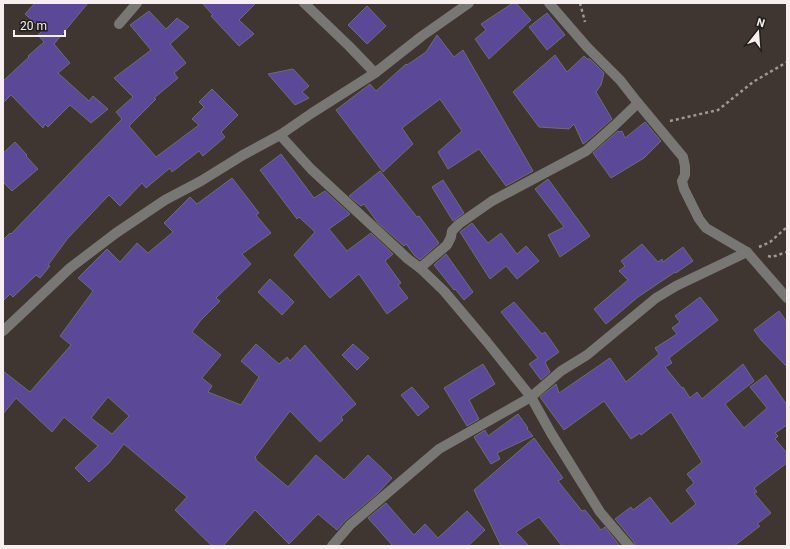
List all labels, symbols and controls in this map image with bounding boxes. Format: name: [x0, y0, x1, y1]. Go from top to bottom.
scale bar: [14, 12, 65, 38]
north arrow: [738, 12, 778, 52]
text: N: [755, 16, 767, 30]
text: 20 m: [20, 19, 47, 33]

